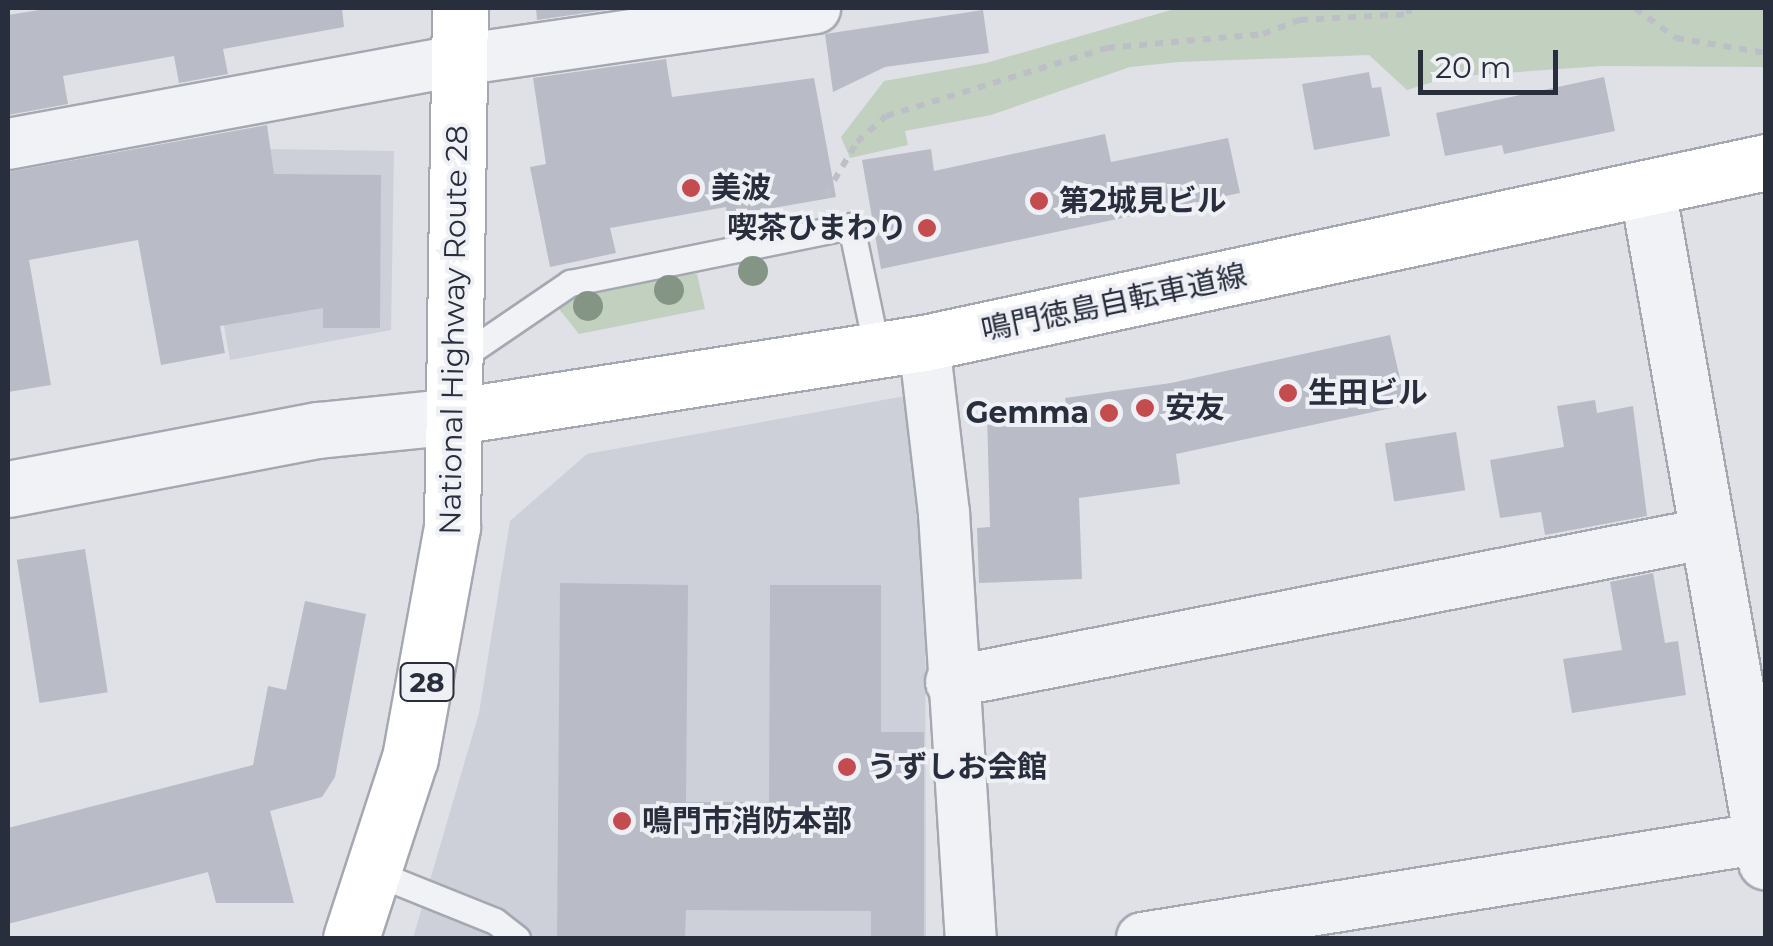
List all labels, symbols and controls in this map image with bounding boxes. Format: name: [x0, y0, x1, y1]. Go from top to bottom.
scale bar: [1423, 30, 1563, 92]
text: 20 m: [1435, 49, 1512, 86]
street label: National Highway Route 28: [432, 125, 476, 535]
place label: 美波: [711, 170, 771, 206]
marker: 美波: [680, 177, 702, 199]
place label: 第2城見ビル: [1059, 183, 1227, 219]
marker: 第2城見ビル: [1028, 190, 1050, 212]
place label: 喫茶ひまわり: [727, 210, 907, 246]
marker: 喫茶ひまわり: [916, 217, 938, 239]
street label: 鳴門徳島自転車道線: [978, 257, 1250, 349]
place label: 生田ビル: [1308, 375, 1428, 411]
marker: 生田ビル: [1277, 382, 1299, 404]
place label: 安友: [1165, 390, 1225, 426]
place label: Gemma: [965, 395, 1089, 431]
marker: 安友: [1134, 397, 1156, 419]
marker: Gemma: [1098, 402, 1120, 424]
road number: 28: [400, 659, 454, 705]
place label: うずしお会館: [867, 749, 1047, 785]
marker: うずしお会館: [836, 756, 858, 778]
place label: 鳴門市消防本部: [642, 803, 852, 839]
marker: 鳴門市消防本部: [611, 810, 633, 832]

